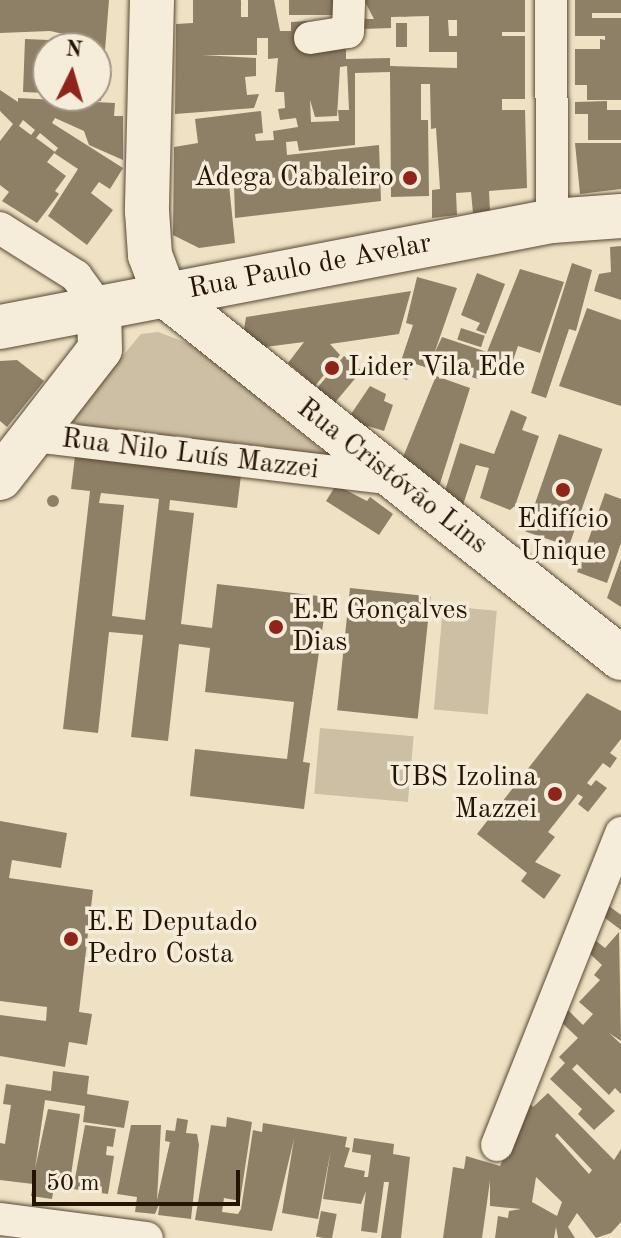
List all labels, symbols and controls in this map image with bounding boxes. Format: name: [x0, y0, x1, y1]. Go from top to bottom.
north arrow: [32, 32, 112, 112]
text: N: [65, 38, 83, 62]
place label: Adega Cabaleiro: [194, 161, 394, 195]
marker: Adega Cabaleiro: [401, 169, 419, 187]
street label: Rua Paulo de Avelar: [186, 227, 434, 307]
place label: Lider Vila Ede: [348, 351, 525, 385]
marker: Lider Vila Ede: [323, 359, 341, 377]
street label: Rua Cristóvão Lins: [290, 392, 494, 562]
street label: Rua Nilo Luís Mazzei: [60, 423, 320, 487]
marker: Edifício Unique: [554, 481, 572, 499]
place label: Edifício Unique: [517, 503, 609, 569]
place label: E.E Gonçalves Dias: [292, 594, 468, 660]
marker: E.E Gonçalves Dias: [267, 618, 285, 636]
place label: UBS Izolina Mazzei: [389, 761, 537, 827]
marker: UBS Izolina Mazzei: [544, 783, 566, 805]
place label: E.E Deputado Pedro Costa: [87, 906, 258, 972]
marker: E.E Deputado Pedro Costa: [62, 930, 80, 948]
scale bar: [36, 1154, 244, 1204]
text: 50 m: [46, 1172, 100, 1196]

